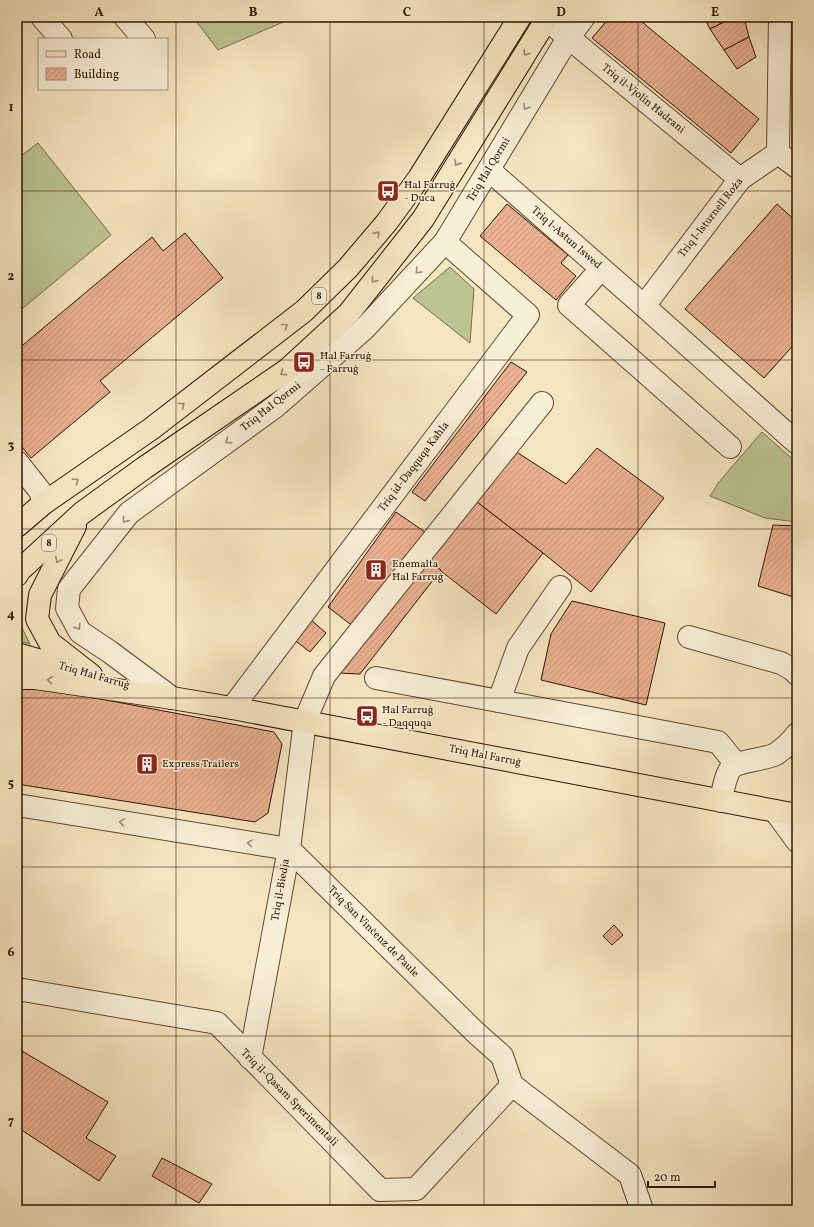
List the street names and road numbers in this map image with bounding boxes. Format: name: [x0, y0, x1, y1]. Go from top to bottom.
street label: Triq il-Vjolin Ħadrani: [598, 61, 688, 137]
street label: Triq Ħal Qormi: [464, 135, 514, 205]
street label: Triq l-Isturnell Roża: [675, 174, 747, 261]
street label: Triq l-Astun Iswed: [528, 203, 604, 273]
road number: 8: [312, 288, 326, 304]
street label: Triq Ħal Qormi: [238, 379, 304, 435]
street label: Triq id-Daqquqa Kaħla: [375, 418, 453, 515]
road number: 8: [42, 535, 56, 551]
street label: Triq Ħal Farruġ: [57, 659, 132, 693]
street label: Triq Ħal Farruġ: [447, 742, 523, 770]
street label: Triq il-Biedja: [268, 857, 294, 922]
street label: Triq San Vinċenz de Paule: [324, 883, 422, 981]
street label: Triq il-Qasam Sperimentali: [237, 1046, 341, 1150]

